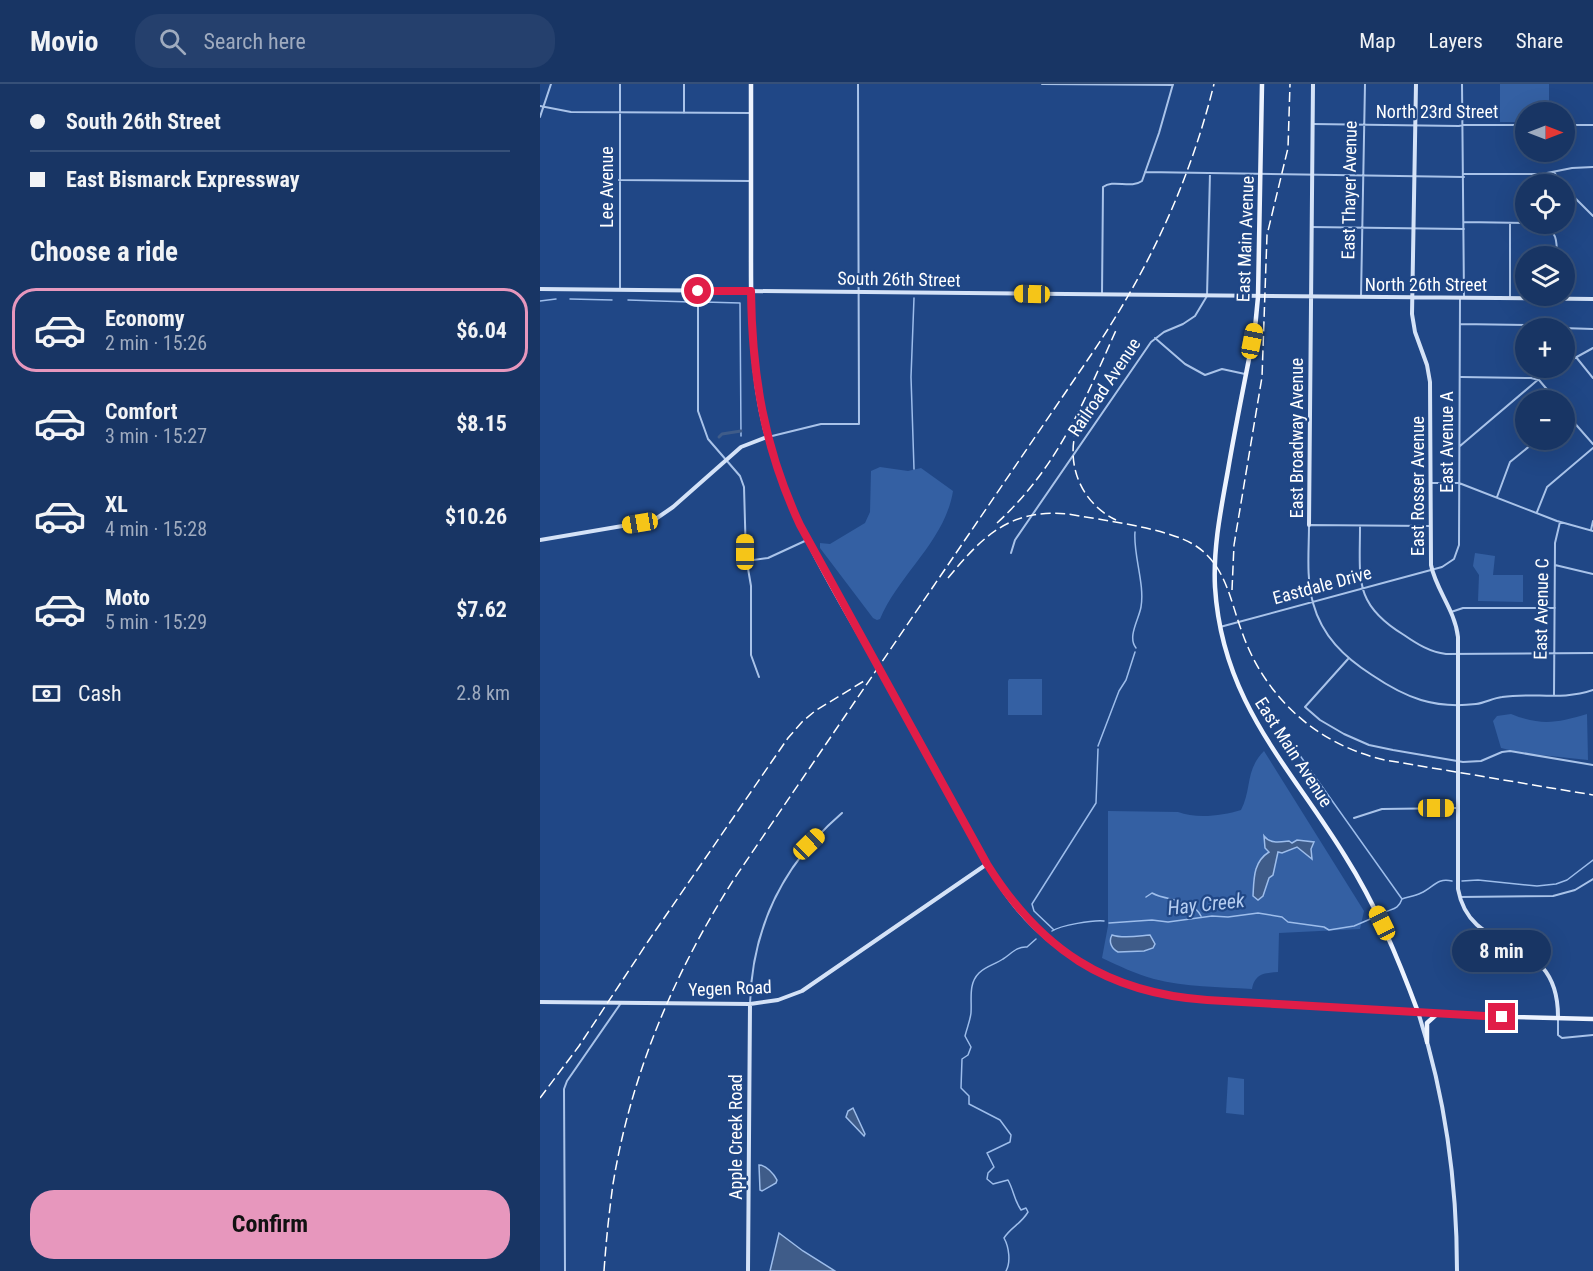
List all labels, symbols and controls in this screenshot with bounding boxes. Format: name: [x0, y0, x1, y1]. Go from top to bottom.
search box: [135, 14, 555, 68]
text: Movio: [30, 25, 99, 58]
icon: search: [156, 25, 189, 58]
text: Search here: [204, 29, 306, 54]
text: Map: [1359, 29, 1396, 53]
text: Layers: [1429, 29, 1483, 53]
text: Share: [1516, 29, 1563, 53]
street label: North 23rd Street: [1376, 101, 1498, 122]
north arrow: [1515, 102, 1575, 162]
map controls: [1515, 102, 1575, 450]
text: South 26th Street: [66, 109, 221, 134]
street label: East Thayer Avenue: [1337, 120, 1361, 260]
street label: Lee Avenue: [596, 146, 617, 228]
text: East Bismarck Expressway: [66, 167, 299, 192]
button: locate: [1515, 174, 1575, 234]
street label: East Main Avenue: [1232, 176, 1258, 302]
text: Choose a ride: [30, 236, 178, 268]
button: layers: [1515, 246, 1575, 306]
street label: South 26th Street: [837, 267, 961, 291]
street label: North 26th Street: [1365, 274, 1487, 295]
route start: [684, 277, 711, 304]
car: [1014, 285, 1050, 303]
icon: car: [33, 303, 87, 357]
text: Economy: [105, 306, 185, 331]
text: $6.04: [456, 318, 507, 343]
button: +: [1515, 318, 1575, 378]
car: [1240, 322, 1264, 360]
text: 2 min · 15:26: [105, 331, 207, 355]
street label: Railroad Avenue: [1063, 334, 1145, 440]
street label: East Broadway Avenue: [1286, 358, 1307, 518]
button: −: [1515, 390, 1575, 450]
street label: East Avenue A: [1436, 391, 1457, 493]
icon: car: [33, 396, 87, 450]
text: Comfort: [105, 399, 178, 424]
text: $8.15: [456, 411, 507, 436]
street label: East Rosser Avenue: [1407, 416, 1428, 556]
text: 3 min · 15:27: [105, 424, 207, 448]
icon: car: [33, 489, 87, 543]
text: XL: [105, 492, 128, 517]
text: $10.26: [445, 504, 507, 529]
car: [621, 511, 659, 535]
text: 4 min · 15:28: [105, 517, 207, 541]
car: [736, 534, 754, 570]
street label: East Avenue C: [1530, 558, 1552, 660]
street label: Eastdale Drive: [1270, 562, 1374, 608]
icon: car: [33, 582, 87, 636]
text: Moto: [105, 585, 150, 610]
text: $7.62: [456, 597, 507, 622]
text: 5 min · 15:29: [105, 610, 207, 634]
icon: cash: [30, 677, 63, 710]
text: Cash: [78, 681, 122, 706]
text: 2.8 km: [456, 681, 510, 705]
street label: East Main Avenue: [1251, 693, 1337, 811]
car: [1418, 799, 1454, 817]
car: [790, 825, 828, 863]
water label: Hay Creek: [1166, 888, 1247, 920]
car: [1366, 903, 1398, 943]
callout: 8 min: [1452, 930, 1552, 972]
text: 8 min: [1479, 939, 1524, 963]
street label: Yegen Road: [688, 976, 772, 1000]
route end: [1488, 1003, 1515, 1030]
street label: Apple Creek Road: [725, 1074, 746, 1200]
button: Confirm: [30, 1190, 510, 1259]

